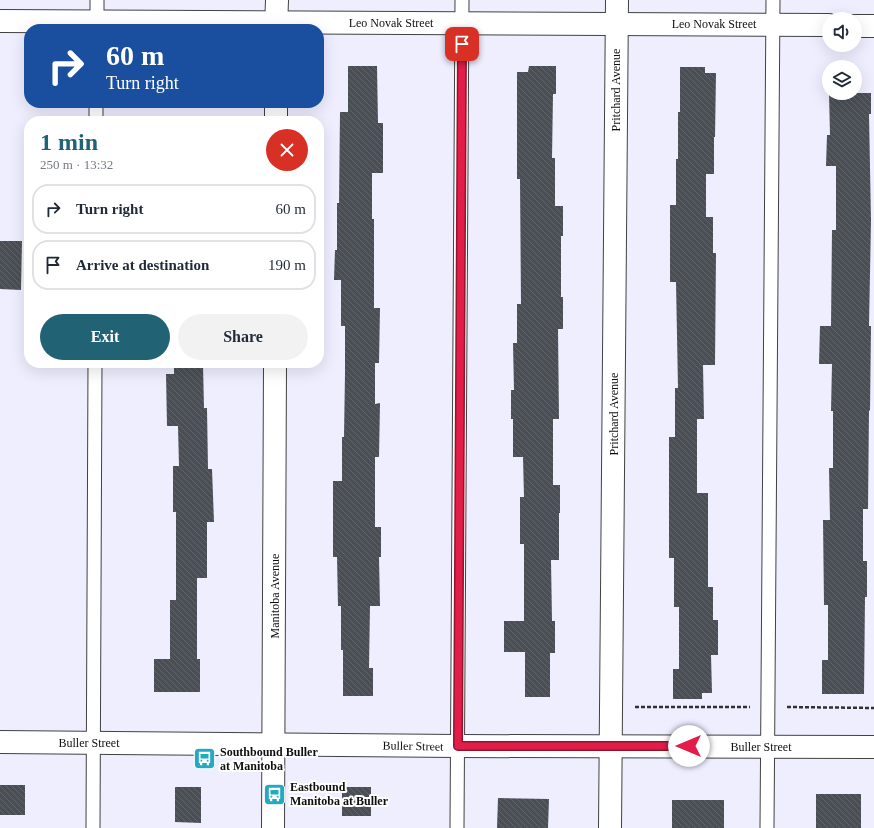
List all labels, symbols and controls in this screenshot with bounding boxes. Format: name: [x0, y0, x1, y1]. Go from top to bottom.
map controls: [822, 12, 862, 100]
button: sound: [822, 12, 862, 52]
street label: Leo Novak Street: [349, 16, 434, 30]
street label: Leo Novak Street: [672, 17, 757, 31]
pin: [445, 27, 479, 61]
icon: arrive: [451, 33, 473, 55]
icon: right: [40, 40, 92, 92]
text: 60 m: [106, 40, 164, 71]
street label: Pritchard Avenue: [609, 49, 623, 131]
button: layers: [822, 60, 862, 100]
text: Turn right: [106, 73, 179, 93]
text: 1 min: [40, 129, 98, 155]
button: close: [266, 129, 308, 171]
text: 250 m · 13:32: [40, 157, 113, 172]
icon: right: [42, 198, 64, 220]
text: Turn right: [76, 201, 143, 217]
text: 60 m: [276, 201, 306, 217]
icon: arrive: [42, 254, 64, 276]
text: Arrive at destination: [76, 257, 209, 273]
text: 190 m: [268, 257, 306, 273]
button: Exit: [40, 314, 170, 360]
button: Share: [178, 314, 308, 360]
street label: Pritchard Avenue: [607, 373, 621, 455]
street label: Manitoba Avenue: [268, 554, 282, 638]
position arrow: [668, 725, 710, 767]
street label: Buller Street: [59, 736, 120, 750]
street label: Buller Street: [382, 738, 444, 754]
street label: Buller Street: [731, 740, 792, 754]
place label: Southbound Buller at Manitoba: [220, 745, 318, 773]
bus stop icon: Southbound Buller at Manitoba: [191, 746, 217, 772]
place label: Eastbound Manitoba at Buller: [290, 780, 389, 808]
bus stop icon: Eastbound Manitoba at Buller: [261, 781, 287, 807]

